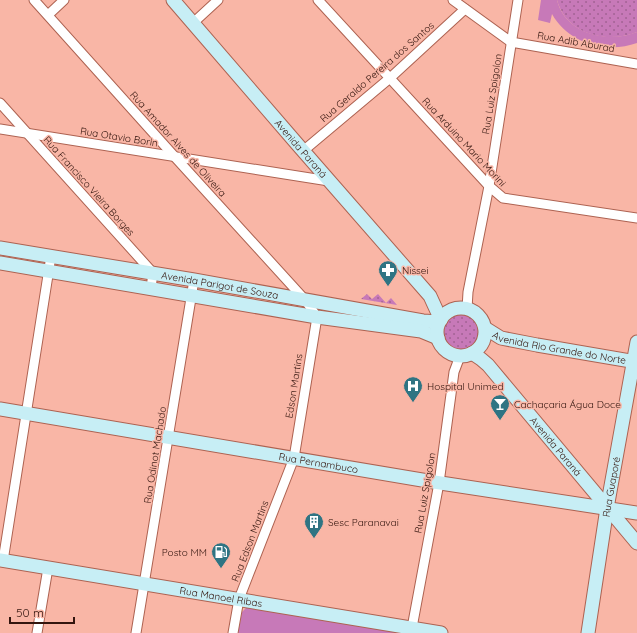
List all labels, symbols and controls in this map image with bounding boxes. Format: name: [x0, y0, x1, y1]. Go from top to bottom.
street label: Rua Geraldo Pereira dos Santos: [317, 19, 437, 125]
street label: Rua Adib Aburad: [536, 29, 616, 55]
street label: Rua Luiz Spigolon: [479, 53, 505, 135]
street label: Rua Amador Alves de Oliveira: [127, 89, 229, 199]
street label: Rua Arduino Mario Morini: [419, 95, 509, 189]
street label: Avenida Paraná: [272, 116, 330, 180]
street label: Rua Otavio Borin: [79, 124, 159, 150]
street label: Rua Francisco Vieira Borges: [41, 133, 137, 239]
pharmacy icon: Nissei: [377, 259, 399, 287]
place label: Nissei: [402, 264, 429, 277]
street label: Avenida Parigot de Souza: [160, 268, 280, 302]
street label: Avenida Rio Grande do Norte: [490, 328, 627, 367]
street label: Edson Martins: [282, 353, 306, 419]
hospital icon: Hospital Unimed: [402, 375, 424, 403]
place label: Hospital Unimed: [427, 380, 504, 393]
bar icon: Cachaçaria Água Doce: [489, 393, 511, 421]
place label: Cachaçaria Água Doce: [514, 398, 621, 411]
street label: Rua Odinot Machado: [141, 405, 169, 505]
street label: Avenida Paraná: [527, 414, 585, 479]
street label: Rua Pernambuco: [278, 449, 359, 476]
street label: Rua Luiz Spigolon: [412, 452, 438, 534]
street label: Rua Guaporé: [599, 455, 623, 518]
street label: Rua Edson Martins: [228, 498, 272, 584]
building icon: Sesc Paranavai: [303, 511, 325, 539]
place label: Sesc Paranavai: [328, 516, 399, 529]
fuel station icon: Posto MM: [210, 541, 232, 569]
place label: Posto MM: [162, 546, 207, 559]
street label: Rua Manoel Ribas: [179, 583, 264, 610]
scale bar: [10, 599, 74, 625]
text: 50 m: [16, 605, 44, 620]

